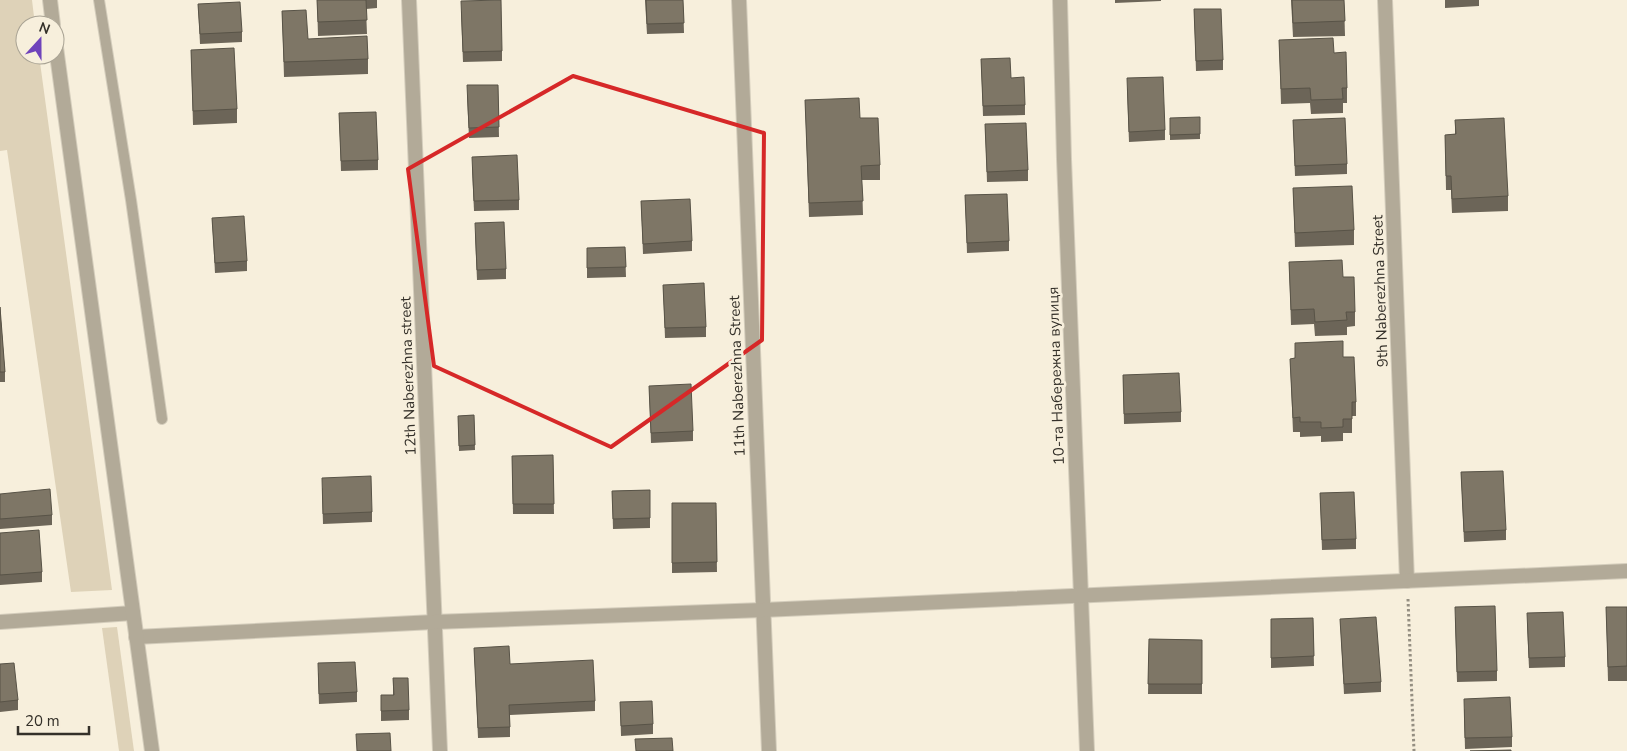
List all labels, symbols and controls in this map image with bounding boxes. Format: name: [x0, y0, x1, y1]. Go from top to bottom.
north arrow: [15, 15, 65, 65]
text: N: [36, 18, 53, 39]
street label: 9th Naberezhna Street: [1367, 214, 1393, 367]
street label: 10-та Набережна вулиця: [1043, 286, 1069, 466]
street label: 11th Naberezhna Street: [724, 294, 750, 457]
street label: 12th Naberezhna street: [395, 295, 421, 456]
scale bar: [18, 704, 89, 736]
text: 20 m: [25, 711, 60, 731]

